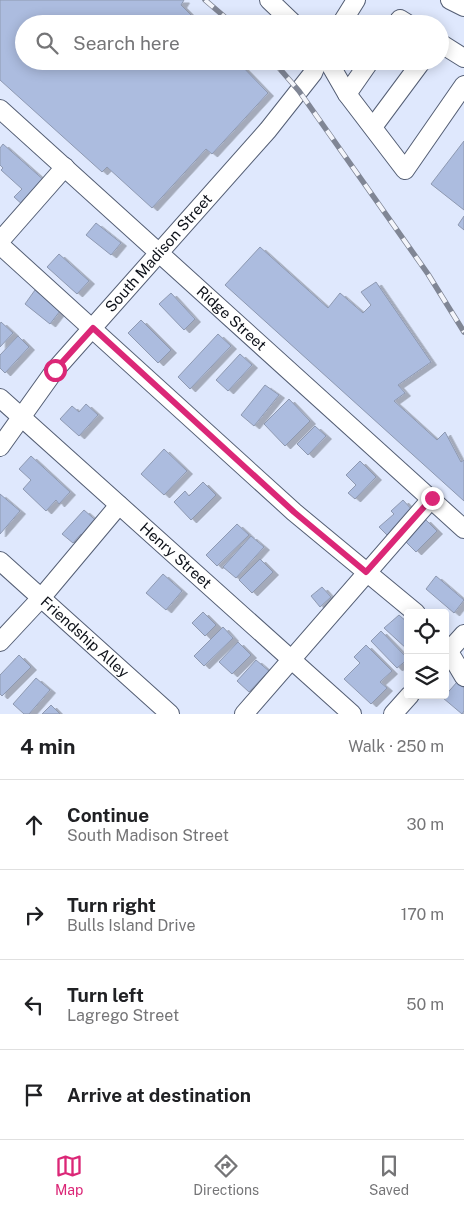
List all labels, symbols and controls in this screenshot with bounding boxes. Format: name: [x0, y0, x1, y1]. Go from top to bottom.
search box: [15, 15, 449, 70]
icon: search: [33, 29, 61, 57]
text: Search here: [73, 32, 180, 54]
street label: South Madison Street: [102, 190, 215, 315]
street label: Ridge Street: [193, 282, 270, 354]
route start: [44, 359, 67, 382]
route end: [421, 487, 444, 510]
street label: Henry Street: [137, 519, 215, 592]
street label: Friendship Alley: [37, 593, 133, 681]
map controls: [404, 609, 449, 699]
button: locate: [404, 609, 449, 654]
button: layers: [404, 654, 449, 699]
text: 4 min: [20, 734, 75, 759]
text: Walk · 250 m: [348, 737, 444, 756]
text: Continue: [67, 804, 149, 826]
icon: ahead: [20, 811, 48, 839]
text: 30 m: [407, 815, 444, 834]
text: South Madison Street: [67, 826, 229, 845]
text: Turn right: [67, 894, 156, 916]
icon: right: [20, 901, 48, 929]
text: 170 m: [401, 905, 444, 924]
text: Bulls Island Drive: [67, 916, 195, 935]
text: Turn left: [67, 984, 144, 1006]
icon: left: [20, 991, 48, 1019]
text: 50 m: [406, 995, 444, 1014]
text: Lagrego Street: [67, 1006, 179, 1025]
icon: arrive: [20, 1081, 48, 1109]
text: Arrive at destination: [67, 1084, 251, 1106]
tab: Map: [55, 1152, 83, 1198]
tab: Directions: [193, 1152, 259, 1198]
tab: Saved: [369, 1152, 409, 1198]

